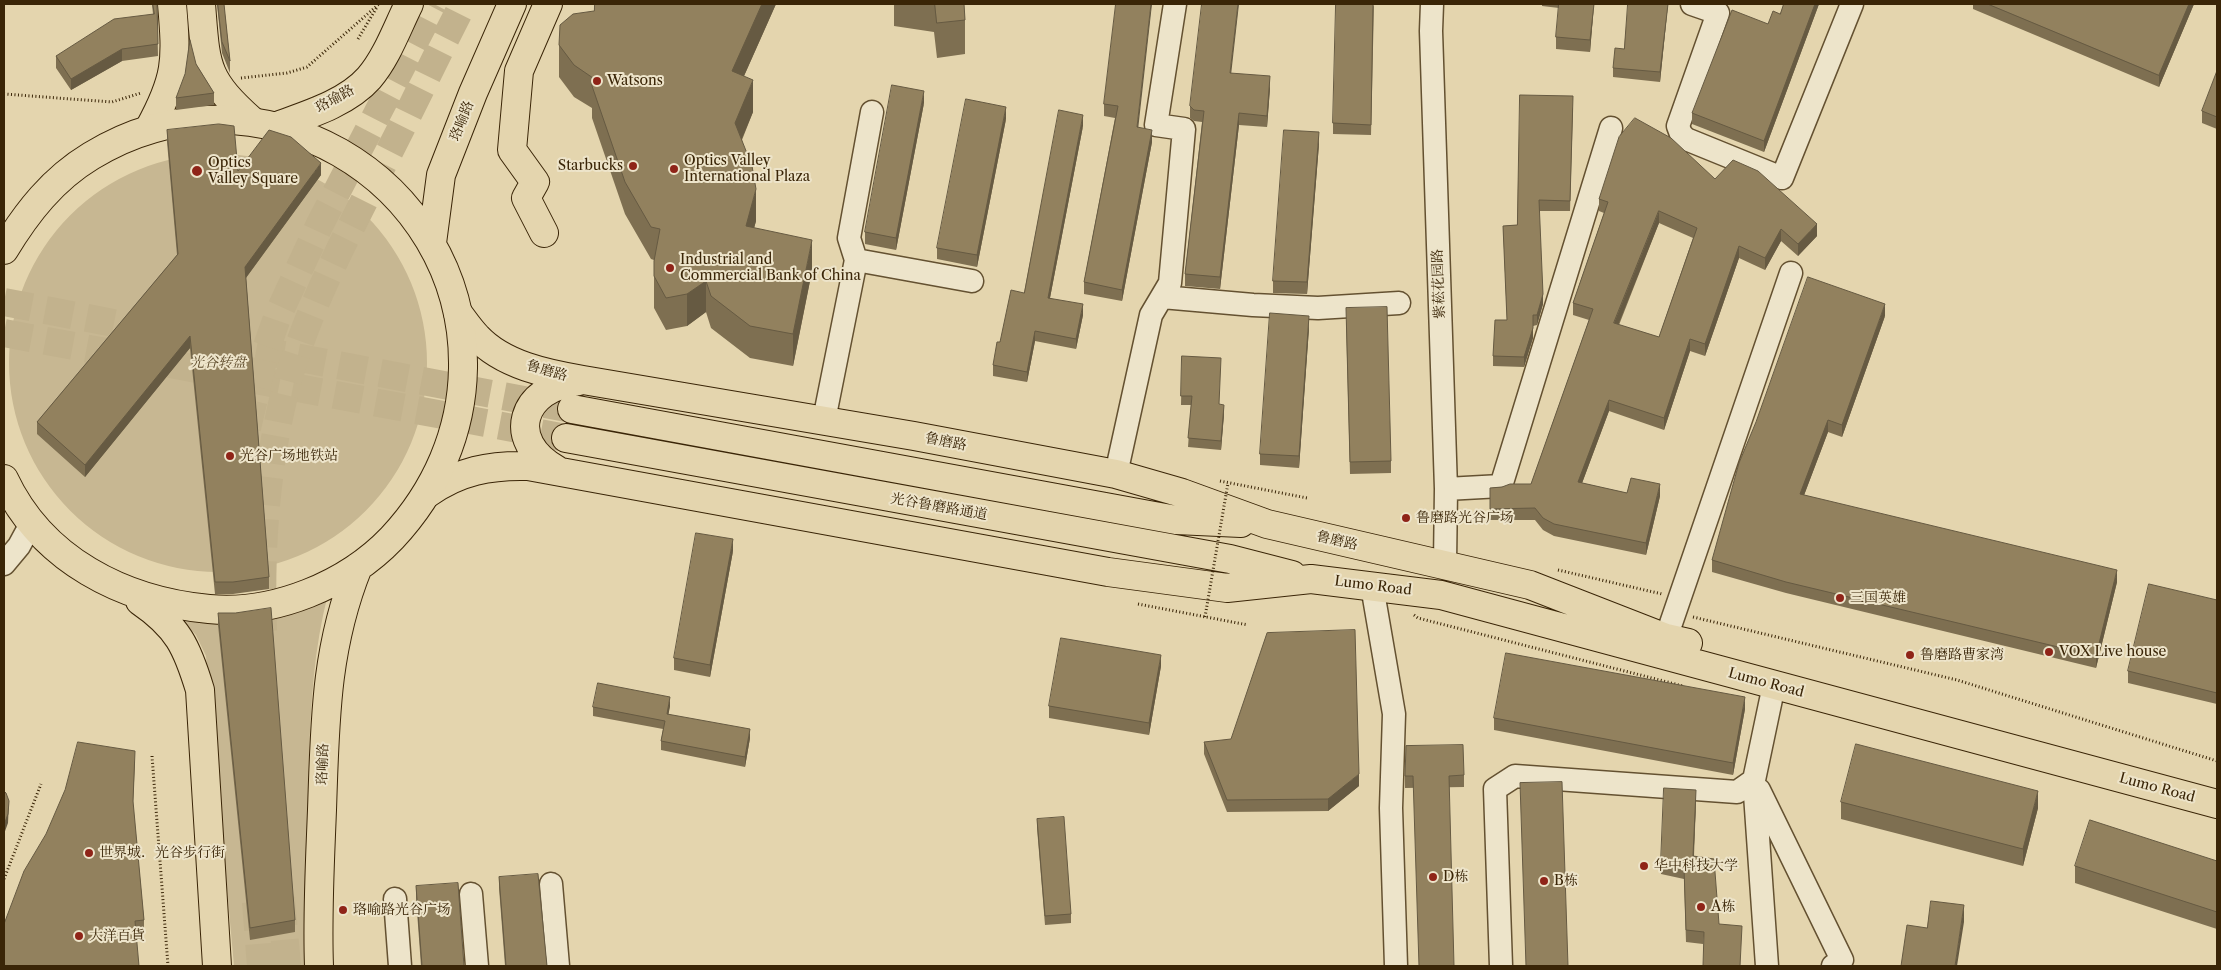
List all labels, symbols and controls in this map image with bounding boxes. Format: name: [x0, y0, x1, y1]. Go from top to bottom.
place label: Watsons: [607, 73, 663, 89]
marker: Watsons: [591, 75, 603, 87]
street label: 珞瑜路: [313, 81, 357, 117]
street label: 珞喻路: [446, 98, 478, 144]
place label: Optics Valley International Plaza: [684, 153, 810, 186]
place label: Optics Valley Square: [208, 155, 298, 188]
place label: Starbucks: [558, 158, 623, 174]
marker: Starbucks: [627, 160, 639, 172]
marker: Optics Valley International Plaza: [668, 163, 680, 175]
marker: Optics Valley Square: [190, 164, 204, 178]
street label: 紫菘花园路: [1429, 249, 1449, 319]
place label: Industrial and Commercial Bank of China: [680, 252, 861, 284]
marker: Industrial and Commercial Bank of China: [664, 262, 676, 274]
park label: 光谷转盘: [190, 355, 246, 371]
street label: 鲁磨路: [524, 357, 570, 385]
street label: 鲁磨路: [924, 430, 968, 454]
place label: 光谷广场地铁站: [240, 448, 338, 464]
marker: 光谷广场地铁站: [224, 450, 236, 462]
street label: 光谷鲁磨路通道: [889, 490, 989, 524]
place label: 鲁磨路光谷广场: [1416, 510, 1514, 526]
marker: 鲁磨路光谷广场: [1400, 512, 1412, 524]
street label: 鲁磨路: [1315, 528, 1359, 554]
street label: Lumo Road: [1333, 573, 1413, 599]
place label: 三国英雄: [1850, 590, 1906, 606]
marker: 三国英雄: [1834, 592, 1846, 604]
place label: VOX Live house: [2059, 644, 2166, 660]
marker: VOX Live house: [2043, 646, 2055, 658]
place label: 鲁磨路曹家湾: [1920, 647, 2004, 663]
marker: 鲁磨路曹家湾: [1904, 649, 1916, 661]
street label: Lumo Road: [1726, 665, 1806, 701]
street label: 珞喻路: [314, 743, 332, 785]
street label: Lumo Road: [2117, 770, 2197, 806]
place label: 世界城．光谷步行街: [99, 845, 225, 861]
marker: 世界城．光谷步行街: [83, 847, 95, 859]
place label: 华中科技大学: [1654, 858, 1738, 874]
marker: 华中科技大学: [1638, 860, 1650, 872]
place label: D栋: [1443, 869, 1468, 885]
marker: D栋: [1427, 871, 1439, 883]
place label: B栋: [1554, 873, 1578, 889]
marker: B栋: [1538, 875, 1550, 887]
place label: A栋: [1711, 899, 1735, 915]
marker: A栋: [1695, 901, 1707, 913]
place label: 珞喻路光谷广场: [353, 902, 451, 918]
marker: 珞喻路光谷广场: [337, 904, 349, 916]
place label: 大洋百貨: [89, 928, 145, 944]
marker: 大洋百貨: [73, 930, 85, 942]

